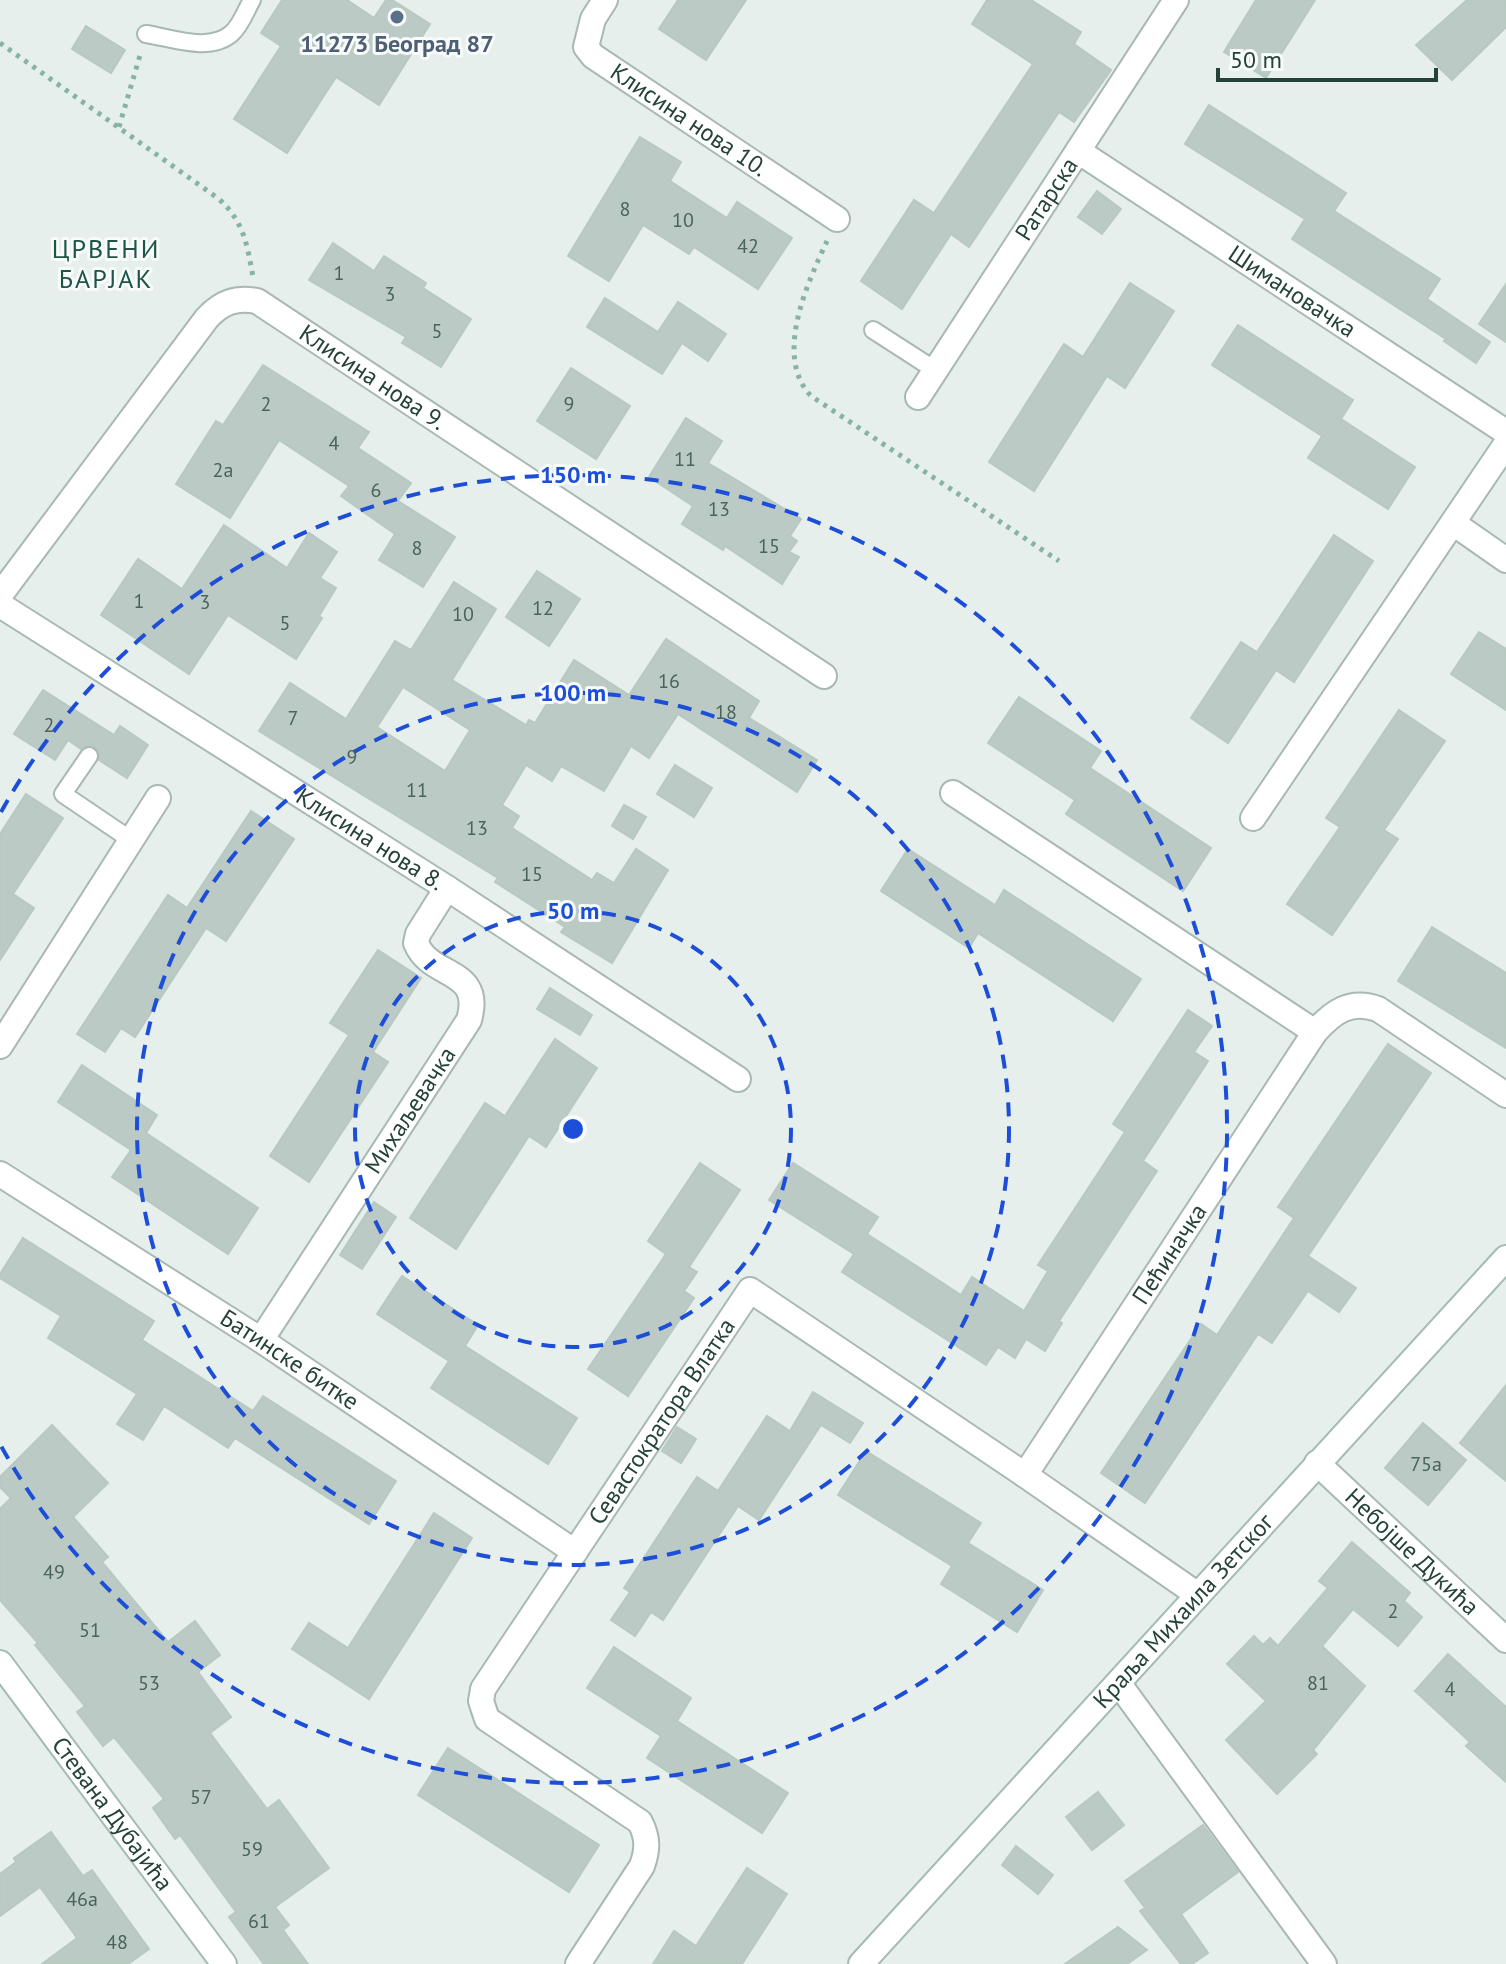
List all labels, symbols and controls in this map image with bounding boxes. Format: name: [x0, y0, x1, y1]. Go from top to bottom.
marker: 11273 Београд 87: [388, 8, 406, 26]
place label: 11273 Београд 87: [300, 28, 494, 59]
scale bar: [1218, 32, 1436, 82]
text: 50 m: [1230, 44, 1282, 75]
street label: Клисина нова 10.: [605, 56, 774, 183]
street label: Ратарска: [1008, 151, 1085, 246]
house number: 8: [620, 196, 630, 222]
house number: 10: [672, 207, 694, 233]
district label: ЦРВЕНИ БАРЈАК: [52, 232, 160, 295]
house number: 42: [737, 233, 759, 259]
street label: Шимановачка: [1223, 238, 1362, 344]
house number: 1: [334, 260, 344, 286]
house number: 3: [385, 281, 395, 307]
street label: Клисина нова 9.: [294, 317, 452, 437]
house number: 5: [432, 318, 442, 344]
house number: 2: [261, 391, 271, 417]
house number: 9: [564, 391, 574, 417]
house number: 4: [329, 430, 340, 456]
house number: 11: [674, 446, 696, 472]
house number: 2a: [213, 457, 233, 483]
text: 150 m: [540, 459, 606, 490]
house number: 6: [371, 477, 381, 503]
house number: 13: [708, 496, 730, 522]
house number: 15: [758, 533, 780, 559]
house number: 8: [412, 535, 422, 561]
house number: 1: [134, 588, 144, 614]
house number: 3: [200, 589, 210, 615]
house number: 12: [532, 595, 554, 621]
house number: 10: [452, 601, 474, 627]
house number: 5: [280, 610, 290, 636]
house number: 16: [658, 668, 680, 694]
text: 100 m: [540, 677, 606, 708]
house number: 18: [715, 699, 737, 725]
house number: 7: [288, 705, 298, 731]
house number: 2: [44, 712, 54, 738]
house number: 9: [347, 744, 357, 770]
house number: 11: [406, 777, 428, 803]
street label: Клисина нова 8.: [290, 780, 450, 897]
house number: 13: [466, 815, 488, 841]
house number: 15: [521, 861, 543, 887]
text: 50 m: [547, 895, 599, 926]
street label: Михаљевачка: [357, 1041, 462, 1179]
centre of rings: [559, 1115, 587, 1143]
street label: Пећиначка: [1125, 1198, 1213, 1310]
street label: Батинске битке: [215, 1302, 365, 1417]
street label: Севастократора Влатка: [581, 1312, 742, 1530]
house number: 75a: [1410, 1451, 1442, 1477]
street label: Небојше Дукића: [1339, 1481, 1486, 1622]
street label: Краља Михаила Зетског: [1086, 1507, 1280, 1715]
house number: 49: [43, 1559, 65, 1585]
house number: 2: [1388, 1598, 1398, 1624]
house number: 51: [79, 1617, 101, 1643]
house number: 53: [138, 1670, 160, 1696]
house number: 81: [1307, 1670, 1329, 1696]
house number: 4: [1445, 1676, 1456, 1702]
street label: Стевана Дубајића: [45, 1730, 180, 1897]
house number: 57: [190, 1784, 212, 1810]
house number: 59: [241, 1836, 263, 1862]
house number: 46a: [66, 1886, 98, 1912]
house number: 61: [248, 1908, 270, 1934]
house number: 48: [106, 1929, 128, 1955]

